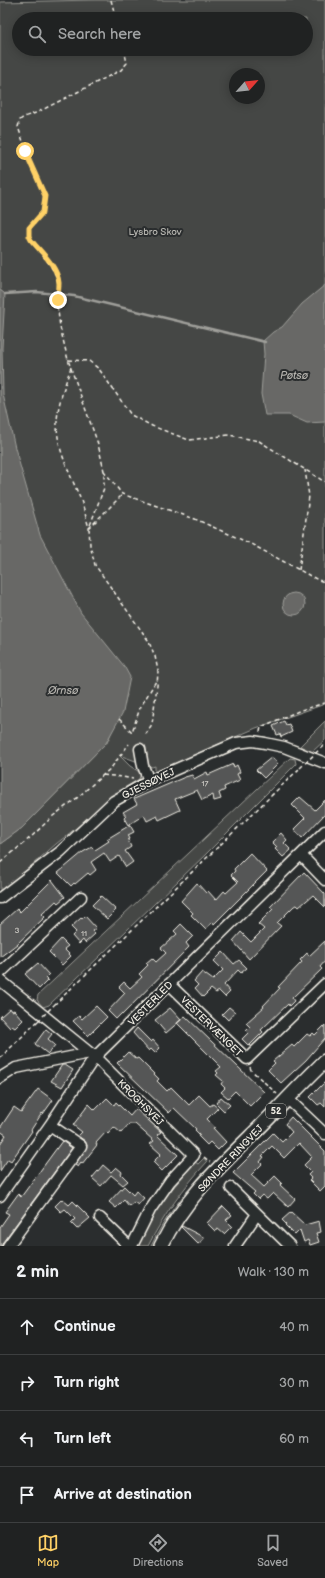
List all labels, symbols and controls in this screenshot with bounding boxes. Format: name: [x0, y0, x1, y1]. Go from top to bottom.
search box: [12, 12, 313, 56]
icon: search: [26, 23, 48, 45]
text: Search here: [58, 25, 141, 44]
north arrow: [229, 68, 265, 104]
route start: [16, 142, 34, 160]
park label: Lysbro Skov: [128, 226, 182, 238]
route end: [49, 291, 67, 309]
water label: Pøtsø: [280, 369, 309, 382]
water label: Ørnsø: [47, 684, 79, 697]
street label: GJESSØVEJ: [120, 766, 177, 802]
house number: 17: [201, 779, 209, 788]
house number: 3: [15, 926, 20, 935]
house number: 11: [81, 929, 87, 938]
street label: VESTERLED: [126, 979, 175, 1028]
street label: VESTERVÆNGET: [178, 994, 245, 1059]
street label: KROGHSVEJ: [115, 1077, 166, 1129]
road number: 52: [266, 1104, 286, 1118]
street label: SØNDRE RINGVEJ: [196, 1122, 266, 1195]
text: 2 min: [16, 1262, 59, 1282]
text: Walk · 130 m: [238, 1264, 309, 1280]
icon: ahead: [16, 1316, 38, 1338]
text: Continue: [54, 1317, 116, 1336]
text: 40 m: [279, 1319, 309, 1335]
icon: right: [16, 1372, 38, 1394]
text: Turn right: [54, 1373, 119, 1392]
text: 30 m: [279, 1375, 309, 1391]
icon: left: [16, 1428, 38, 1450]
text: Turn left: [54, 1429, 111, 1448]
text: 60 m: [279, 1431, 309, 1447]
icon: arrive: [16, 1484, 38, 1506]
text: Arrive at destination: [54, 1485, 192, 1504]
tab: Map: [37, 1532, 59, 1569]
tab: Directions: [133, 1532, 183, 1569]
tab: Saved: [257, 1532, 288, 1569]

